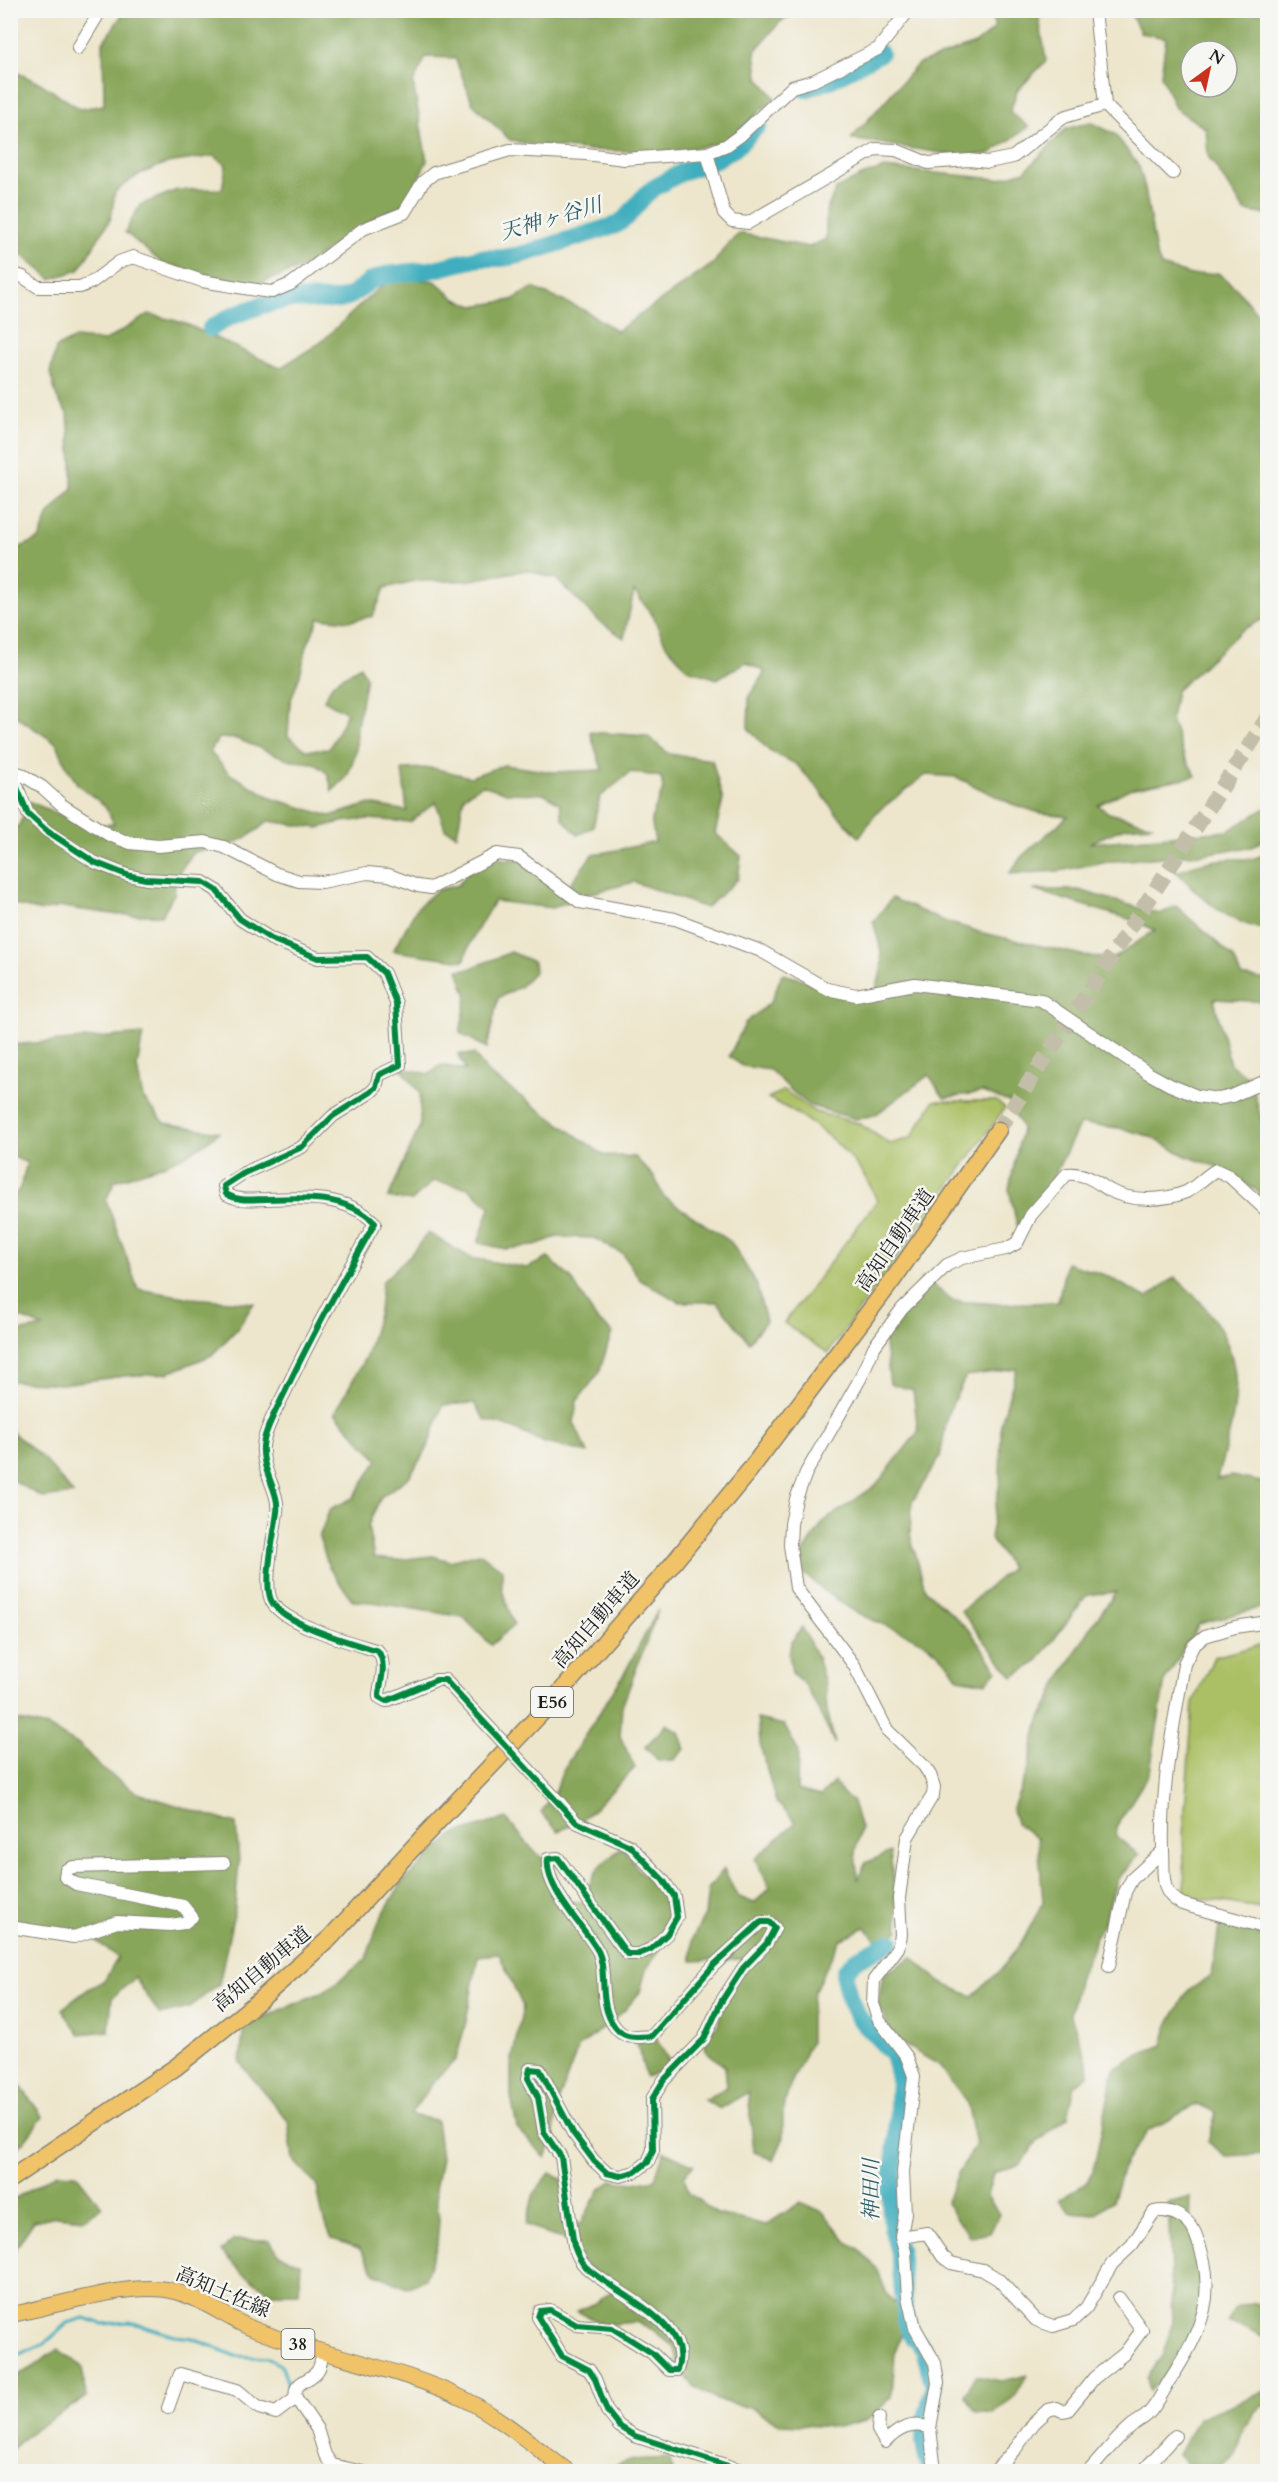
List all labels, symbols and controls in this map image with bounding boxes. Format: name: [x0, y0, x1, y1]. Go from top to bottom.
north arrow: [1179, 39, 1239, 99]
text: N: [1205, 44, 1229, 70]
water label: 天神ヶ谷川: [497, 190, 607, 247]
street label: 高知自動車道: [850, 1183, 940, 1297]
street label: 高知自動車道: [546, 1566, 646, 1674]
road number: E56: [531, 1687, 573, 1717]
street label: 高知自動車道: [207, 1920, 317, 2018]
water label: 神田川: [857, 2157, 886, 2222]
street label: 高知土佐線: [172, 2260, 274, 2324]
road number: 38: [282, 2329, 314, 2359]

